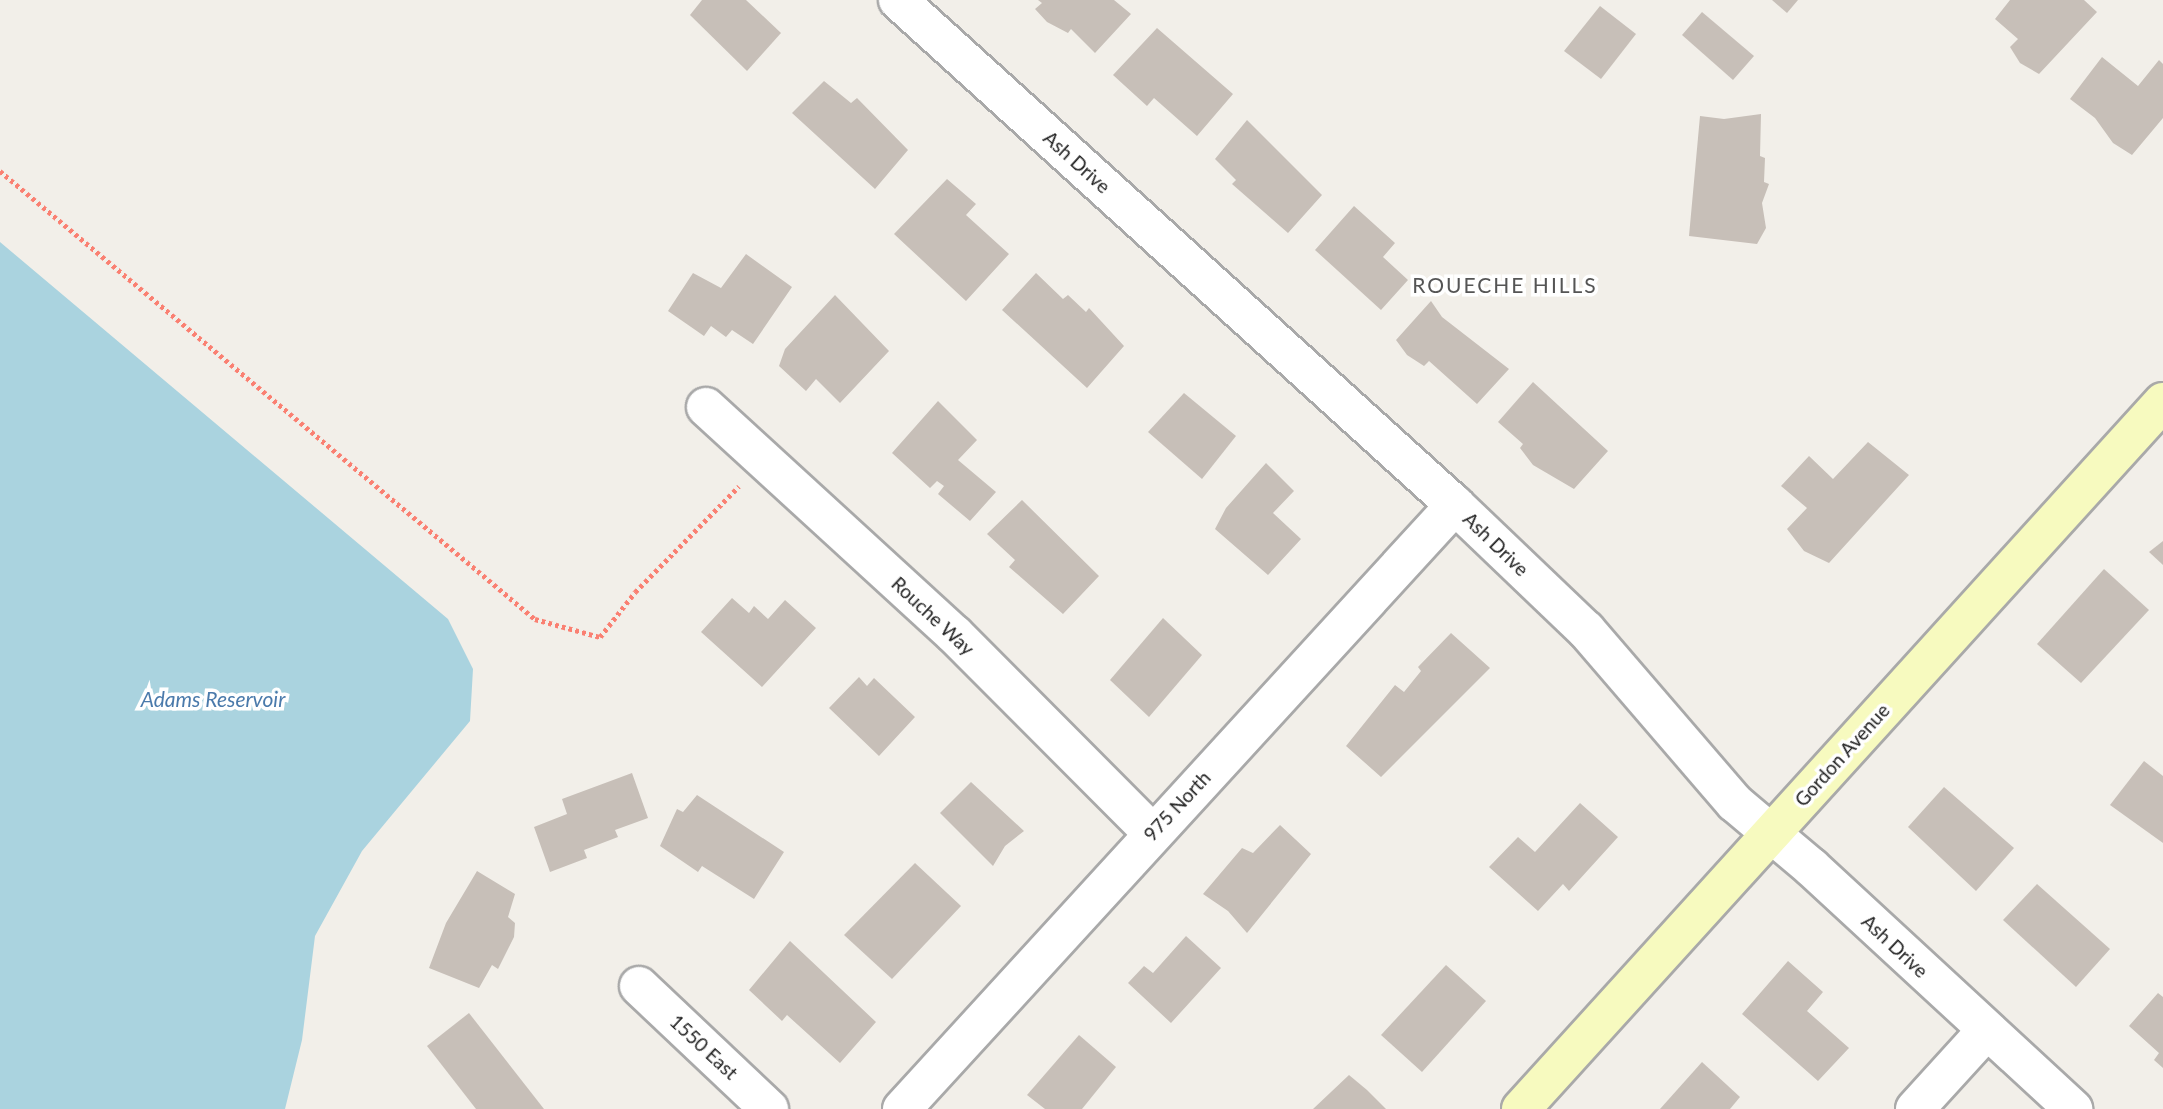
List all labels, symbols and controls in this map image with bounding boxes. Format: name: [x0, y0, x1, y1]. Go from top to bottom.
street label: Ash Drive: [1039, 126, 1115, 198]
district label: ROUECHE HILLS: [1414, 272, 1596, 298]
street label: Ash Drive: [1459, 507, 1533, 581]
street label: Rouche Way: [887, 572, 979, 660]
water label: Adams Reservoir: [141, 686, 285, 712]
street label: Gordon Avenue: [1790, 699, 1894, 811]
street label: 975 North: [1139, 766, 1215, 846]
street label: Ash Drive: [1857, 910, 1933, 982]
street label: 1550 East: [665, 1010, 743, 1084]

